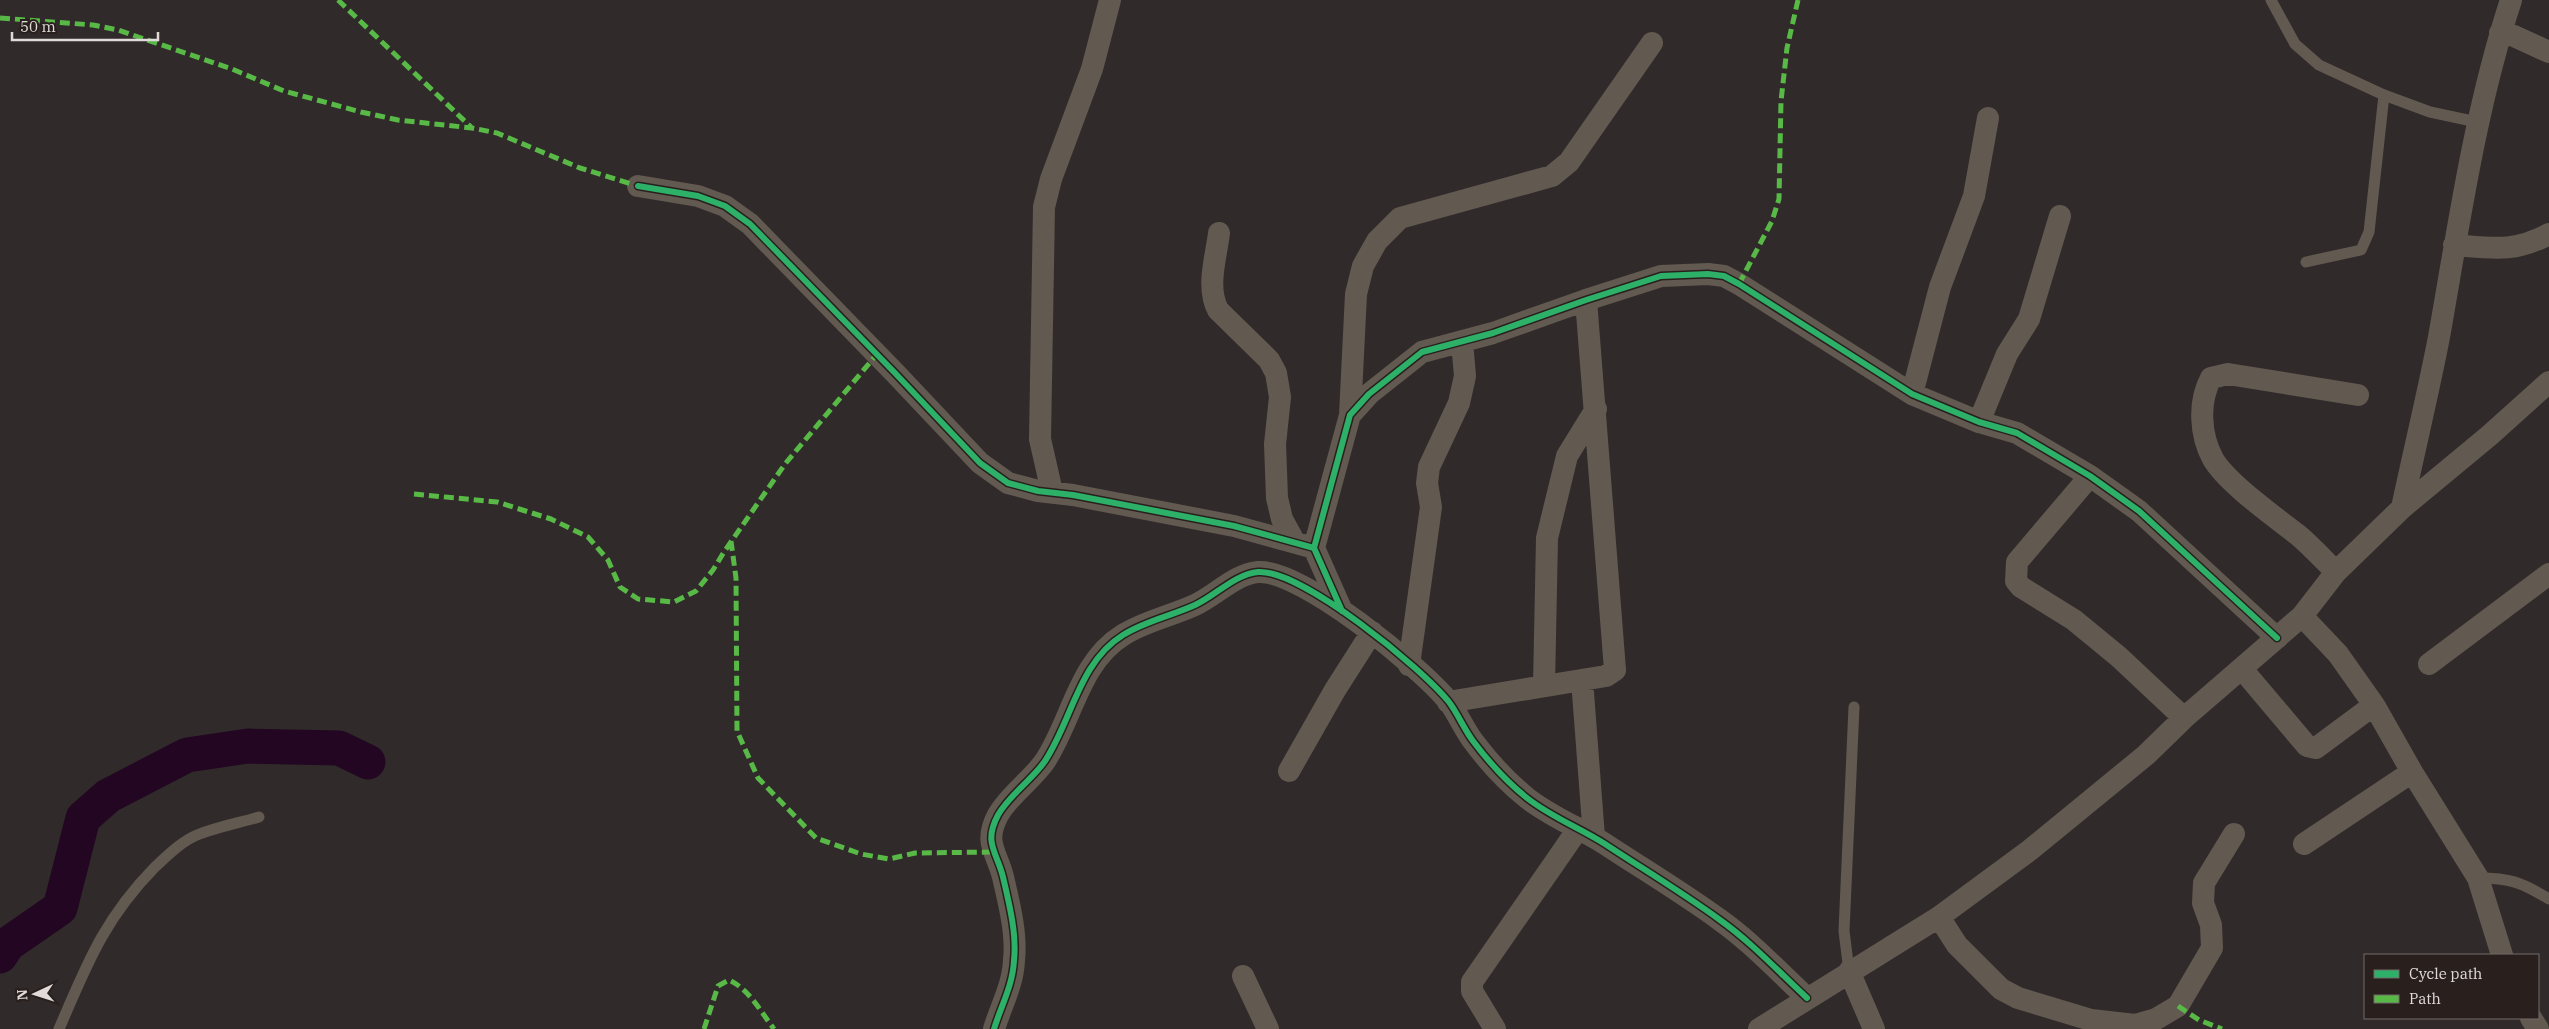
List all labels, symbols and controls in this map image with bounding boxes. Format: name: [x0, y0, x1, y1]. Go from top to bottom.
scale bar: [12, 10, 159, 42]
text: 50 m: [20, 17, 56, 36]
legend: [2364, 954, 2539, 1019]
text: Cycle path: [2409, 964, 2482, 983]
north arrow: [10, 969, 60, 1019]
text: N: [13, 989, 31, 1001]
text: Path: [2409, 989, 2441, 1008]

